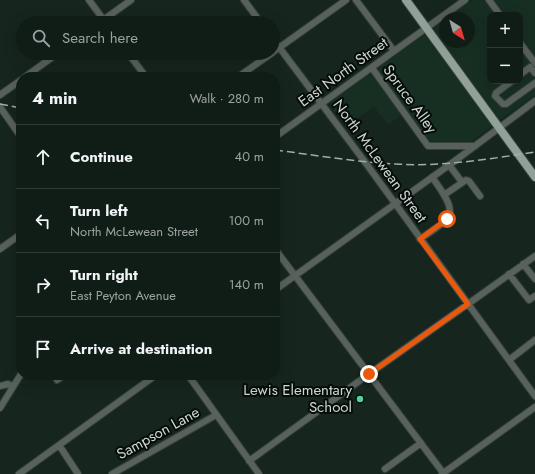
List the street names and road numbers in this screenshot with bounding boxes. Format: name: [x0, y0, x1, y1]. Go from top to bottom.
street label: East North Street: [294, 32, 393, 112]
street label: Spruce Alley: [378, 60, 443, 138]
street label: North McLewean Street: [328, 95, 433, 227]
street label: Sampson Lane: [112, 401, 204, 465]

